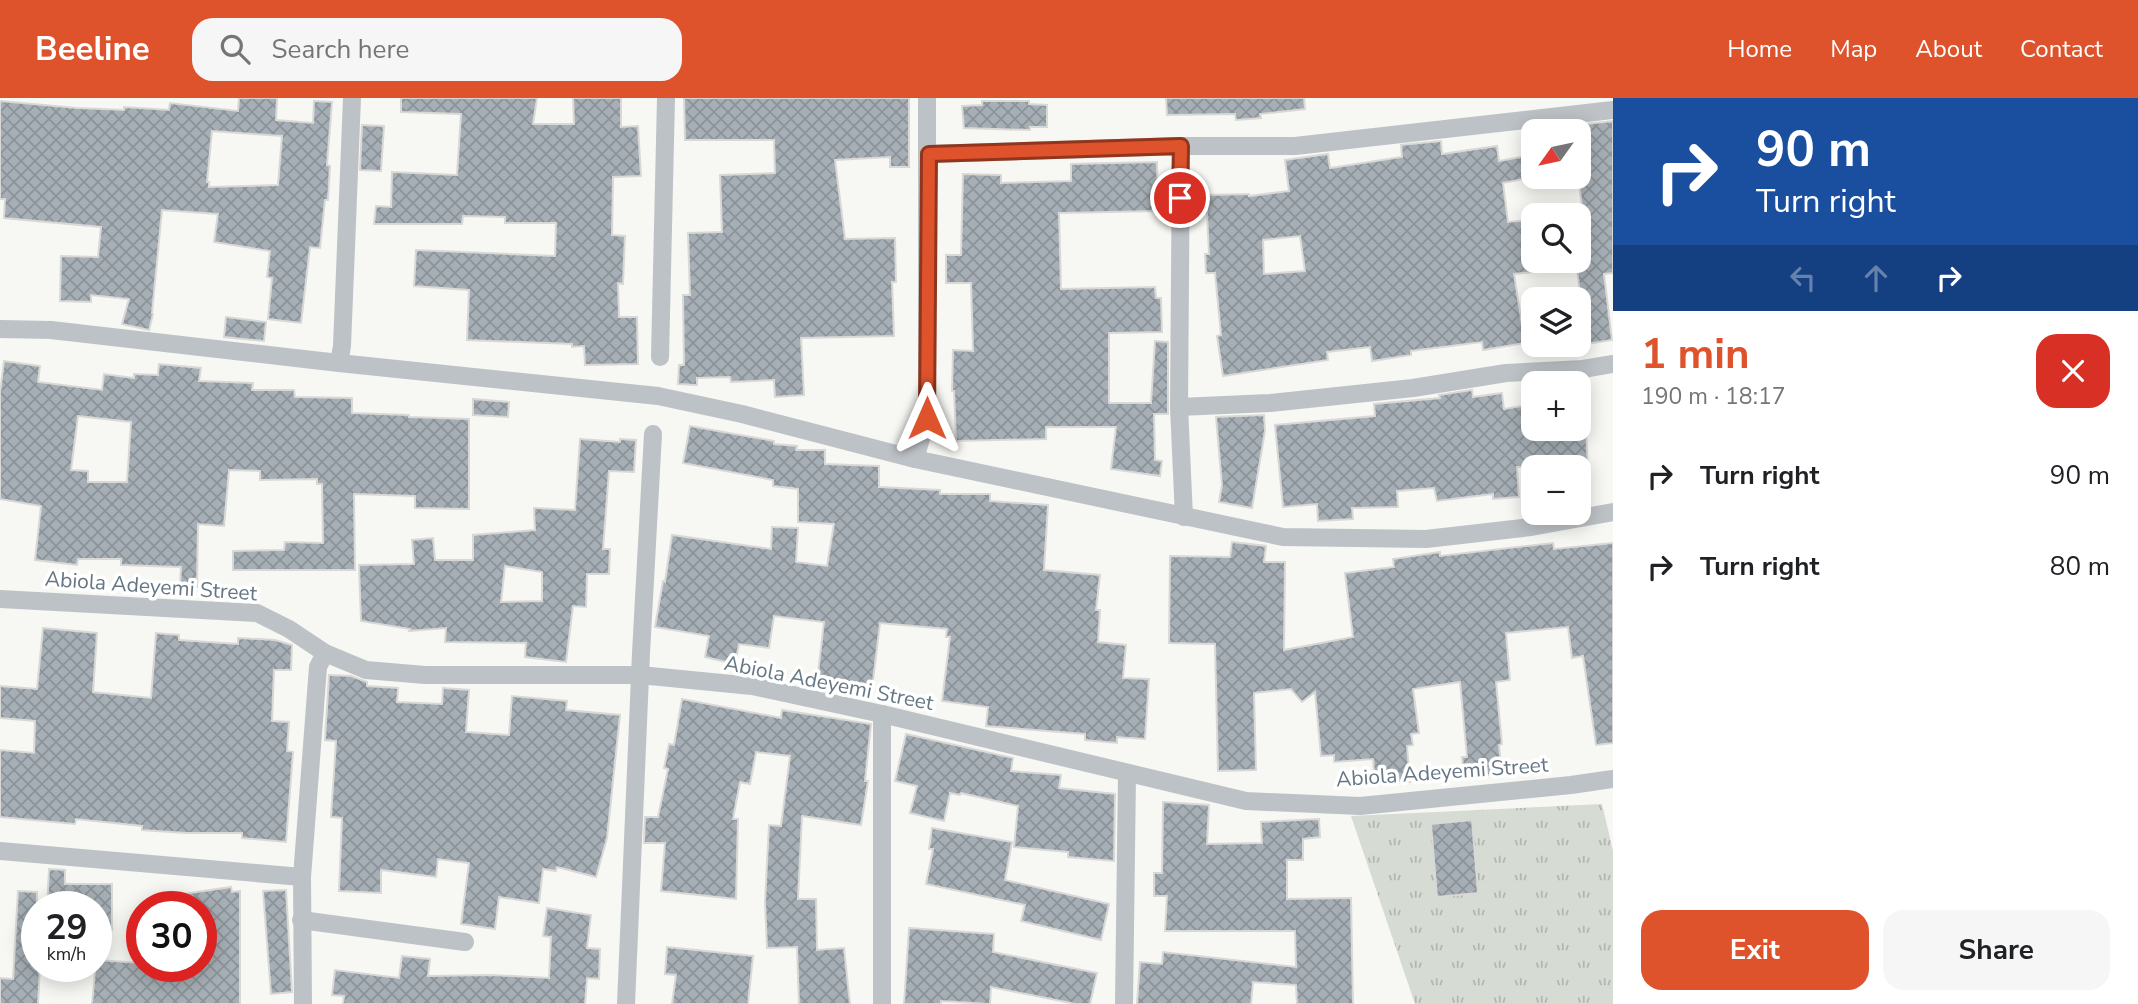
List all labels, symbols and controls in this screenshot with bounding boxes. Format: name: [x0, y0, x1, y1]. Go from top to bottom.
search box: [192, 18, 682, 81]
text: Beeline: [35, 27, 150, 72]
icon: search: [216, 30, 254, 68]
text: Search here: [272, 32, 409, 67]
text: Home: [1727, 33, 1792, 65]
text: Map: [1830, 33, 1877, 65]
text: About: [1915, 33, 1982, 65]
text: Contact: [2020, 33, 2103, 65]
text: 90 m: [1756, 116, 1871, 183]
north arrow: [1521, 119, 1591, 189]
map controls: [1521, 119, 1591, 525]
icon: right: [1641, 126, 1732, 217]
pin: [1150, 168, 1210, 228]
icon: arrive: [1161, 179, 1199, 217]
text: Turn right: [1756, 180, 1896, 223]
button: search: [1521, 203, 1591, 273]
icon: left: [1784, 259, 1822, 297]
icon: ahead: [1857, 259, 1895, 297]
icon: right: [1930, 259, 1968, 297]
button: layers: [1521, 287, 1591, 357]
text: 1 min: [1641, 326, 1750, 383]
button: close: [2036, 334, 2110, 408]
button: +: [1521, 371, 1591, 441]
position arrow: [890, 381, 964, 455]
text: 190 m · 18:17: [1641, 381, 1786, 412]
button: −: [1521, 455, 1591, 525]
icon: right: [1641, 457, 1679, 495]
text: Turn right: [1700, 458, 1819, 493]
text: 90 m: [2050, 458, 2110, 493]
icon: right: [1641, 548, 1679, 586]
text: Turn right: [1700, 549, 1819, 584]
text: 80 m: [2050, 549, 2110, 584]
street label: Abiola Adeyemi Street: [44, 565, 259, 607]
street label: Abiola Adeyemi Street: [722, 649, 937, 717]
street label: Abiola Adeyemi Street: [1335, 751, 1550, 793]
speed limit sign: 30: [126, 891, 217, 982]
text: 29: [45, 904, 88, 951]
button: Exit: [1641, 910, 1869, 990]
button: Share: [1883, 910, 2110, 990]
text: km/h: [47, 942, 86, 966]

